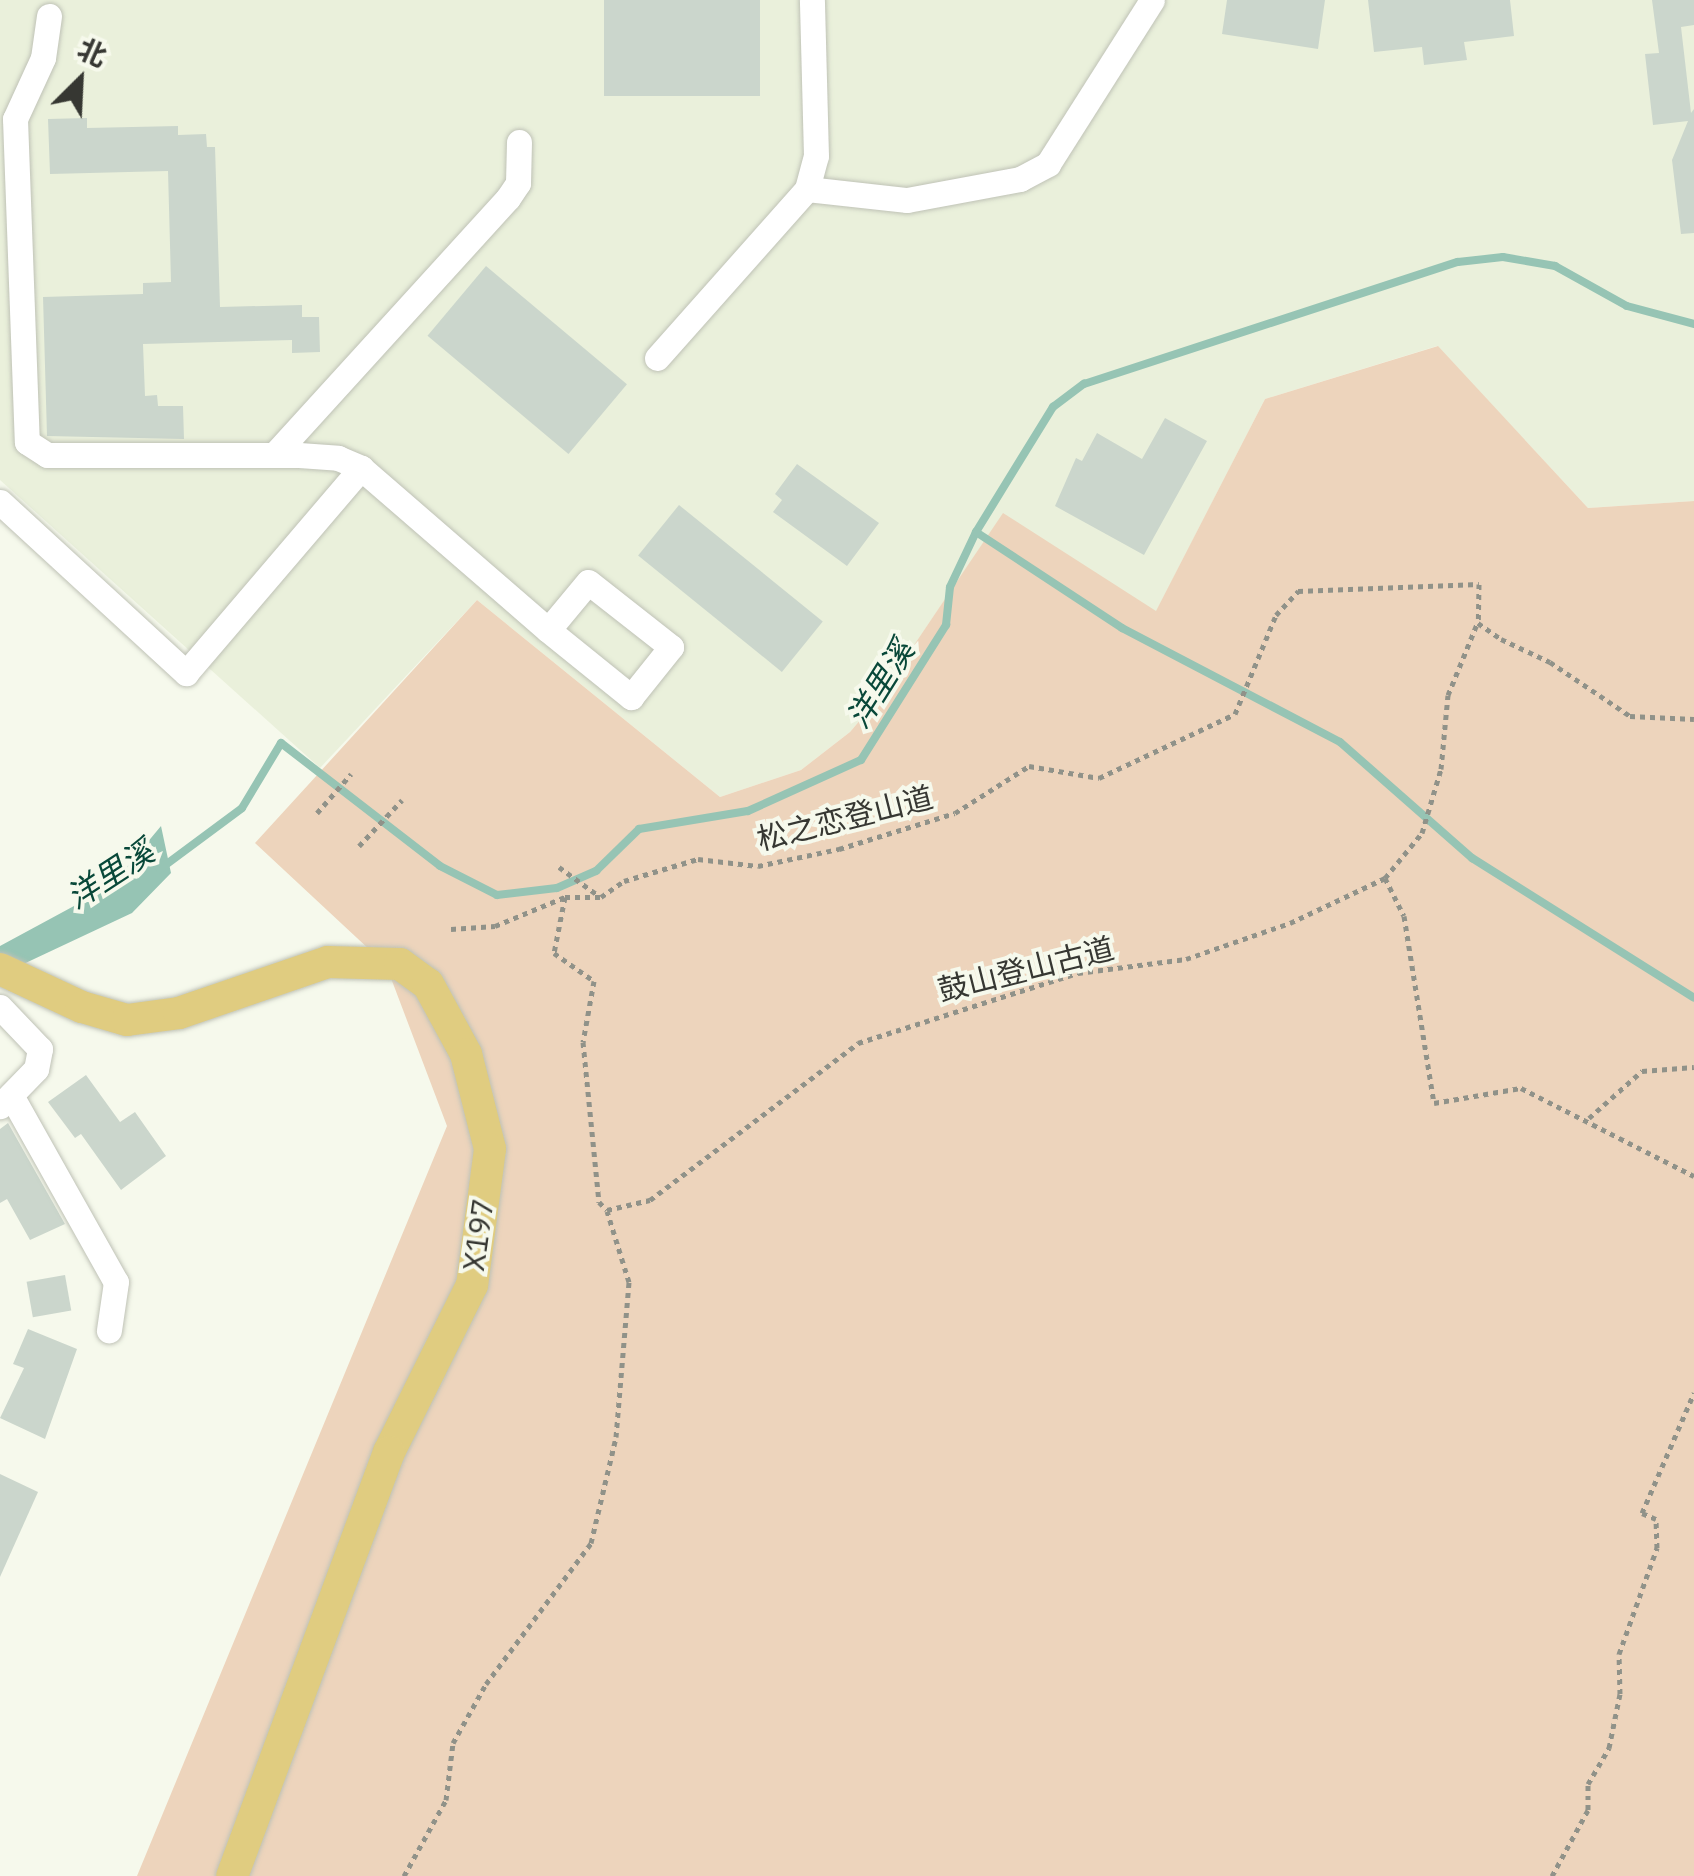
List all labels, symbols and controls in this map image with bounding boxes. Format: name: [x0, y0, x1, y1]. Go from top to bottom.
north arrow: [30, 30, 130, 130]
text: 北: [72, 30, 113, 75]
water label: 洋里溪: [838, 633, 922, 735]
street label: 松之恋登山道: [753, 779, 937, 857]
water label: 洋里溪: [59, 832, 161, 916]
street label: 鼓山登山古道: [934, 930, 1118, 1008]
street label: X197: [455, 1197, 501, 1273]

